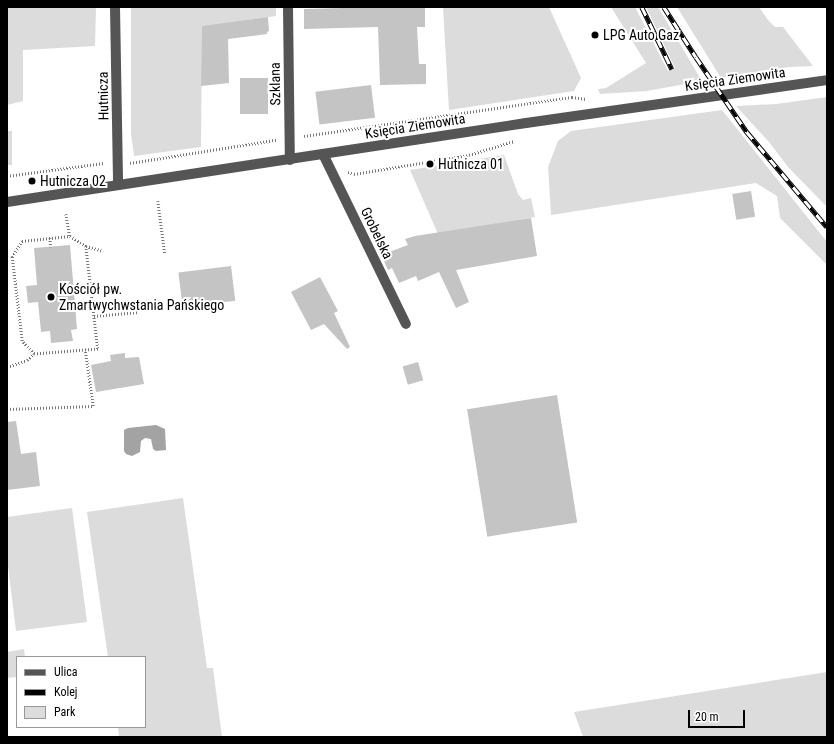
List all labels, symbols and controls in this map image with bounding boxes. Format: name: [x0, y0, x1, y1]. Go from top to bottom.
place label: LPG Auto Gaz: [603, 27, 679, 43]
marker: LPG Auto Gaz: [590, 30, 600, 40]
street label: Szklana: [266, 62, 284, 106]
street label: Księcia Ziemowita: [684, 64, 786, 94]
street label: Hutnicza: [94, 71, 112, 121]
street label: Księcia Ziemowita: [364, 110, 466, 142]
place label: Hutnicza 01: [438, 156, 504, 172]
marker: Hutnicza 01: [425, 159, 435, 169]
place label: Hutnicza 02: [40, 173, 106, 189]
marker: Hutnicza 02: [27, 176, 37, 186]
street label: Grobelska: [357, 204, 397, 262]
place label: Kościół pw. Zmartwychwstania Pańskiego: [59, 281, 224, 314]
marker: Kościół pw. Zmartwychwstania Pańskiego: [46, 292, 56, 302]
legend: [16, 656, 146, 728]
text: Ulica: [54, 665, 78, 679]
text: Kolej: [54, 685, 77, 699]
scale bar: [690, 702, 747, 728]
text: Park: [54, 705, 75, 719]
text: 20 m: [695, 710, 719, 724]

